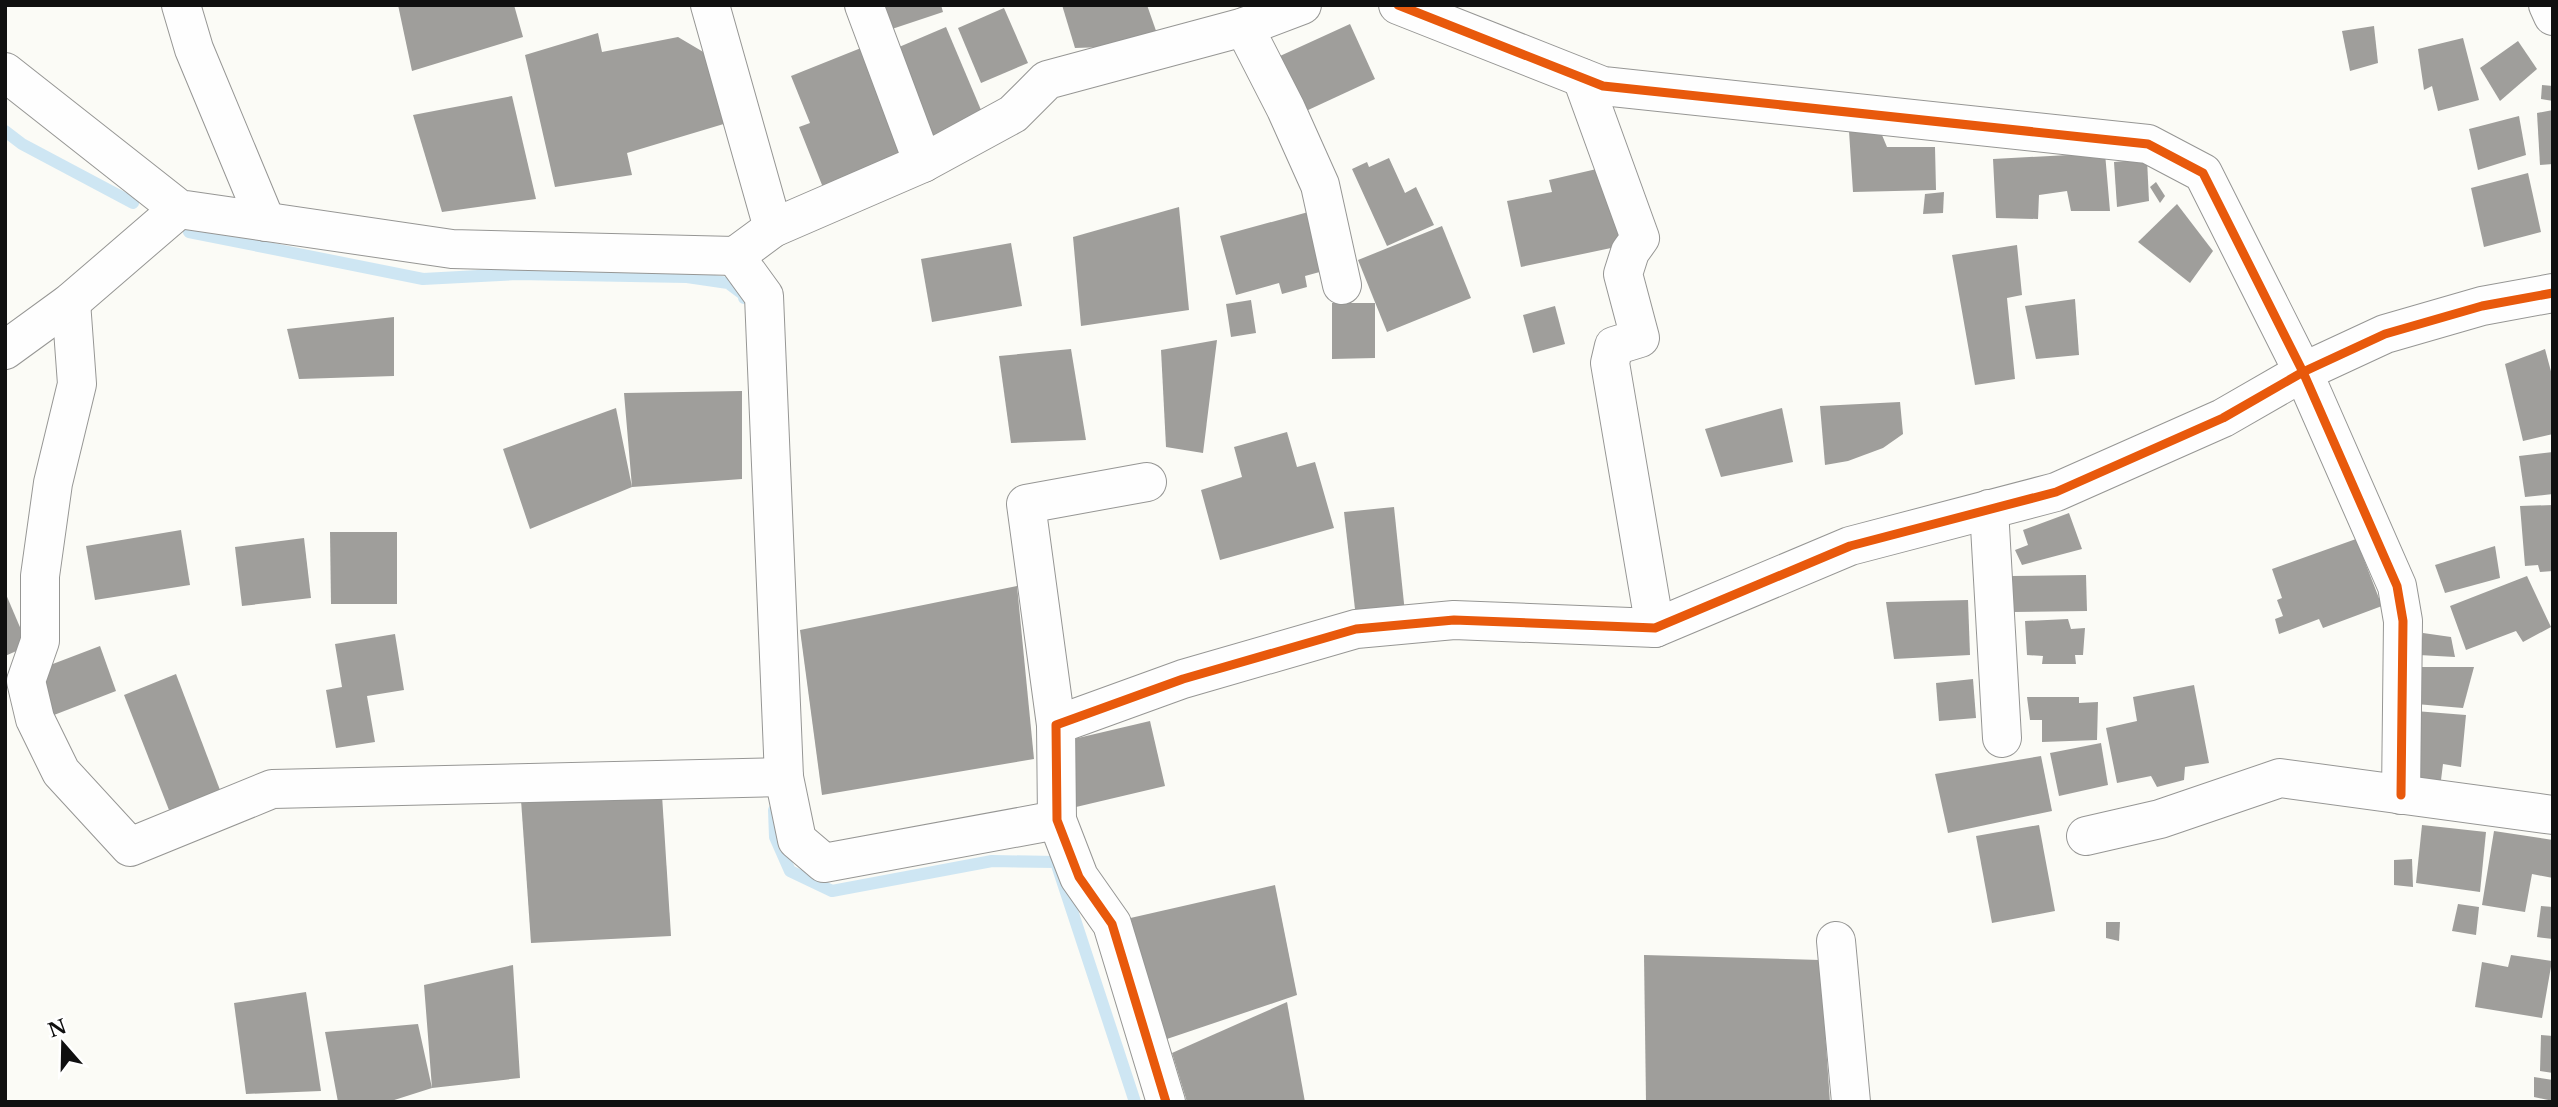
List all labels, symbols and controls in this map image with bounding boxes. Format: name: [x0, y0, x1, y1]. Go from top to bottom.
north arrow: [28, 1009, 98, 1079]
text: N: [45, 1015, 70, 1042]

